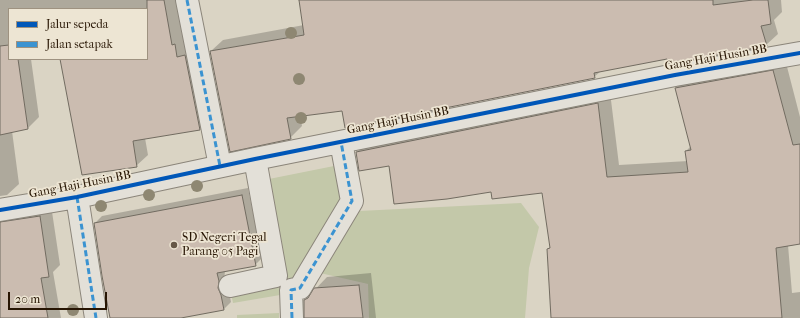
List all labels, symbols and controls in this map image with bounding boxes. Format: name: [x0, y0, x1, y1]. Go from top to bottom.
legend: [8, 8, 148, 60]
text: Jalur sepeda: [46, 17, 108, 31]
text: Jalan setapak: [46, 37, 113, 51]
street label: Gang Haji Husin BB: [664, 42, 768, 74]
street label: Gang Haji Husin BB: [346, 104, 450, 138]
street label: Gang Haji Husin BB: [28, 168, 132, 202]
place label: SD Negeri Tegal Parang 05 Pagi: [182, 231, 267, 259]
marker: SD Negeri Tegal Parang 05 Pagi: [169, 240, 179, 250]
scale bar: [10, 284, 109, 310]
text: 20 m: [15, 292, 40, 306]

